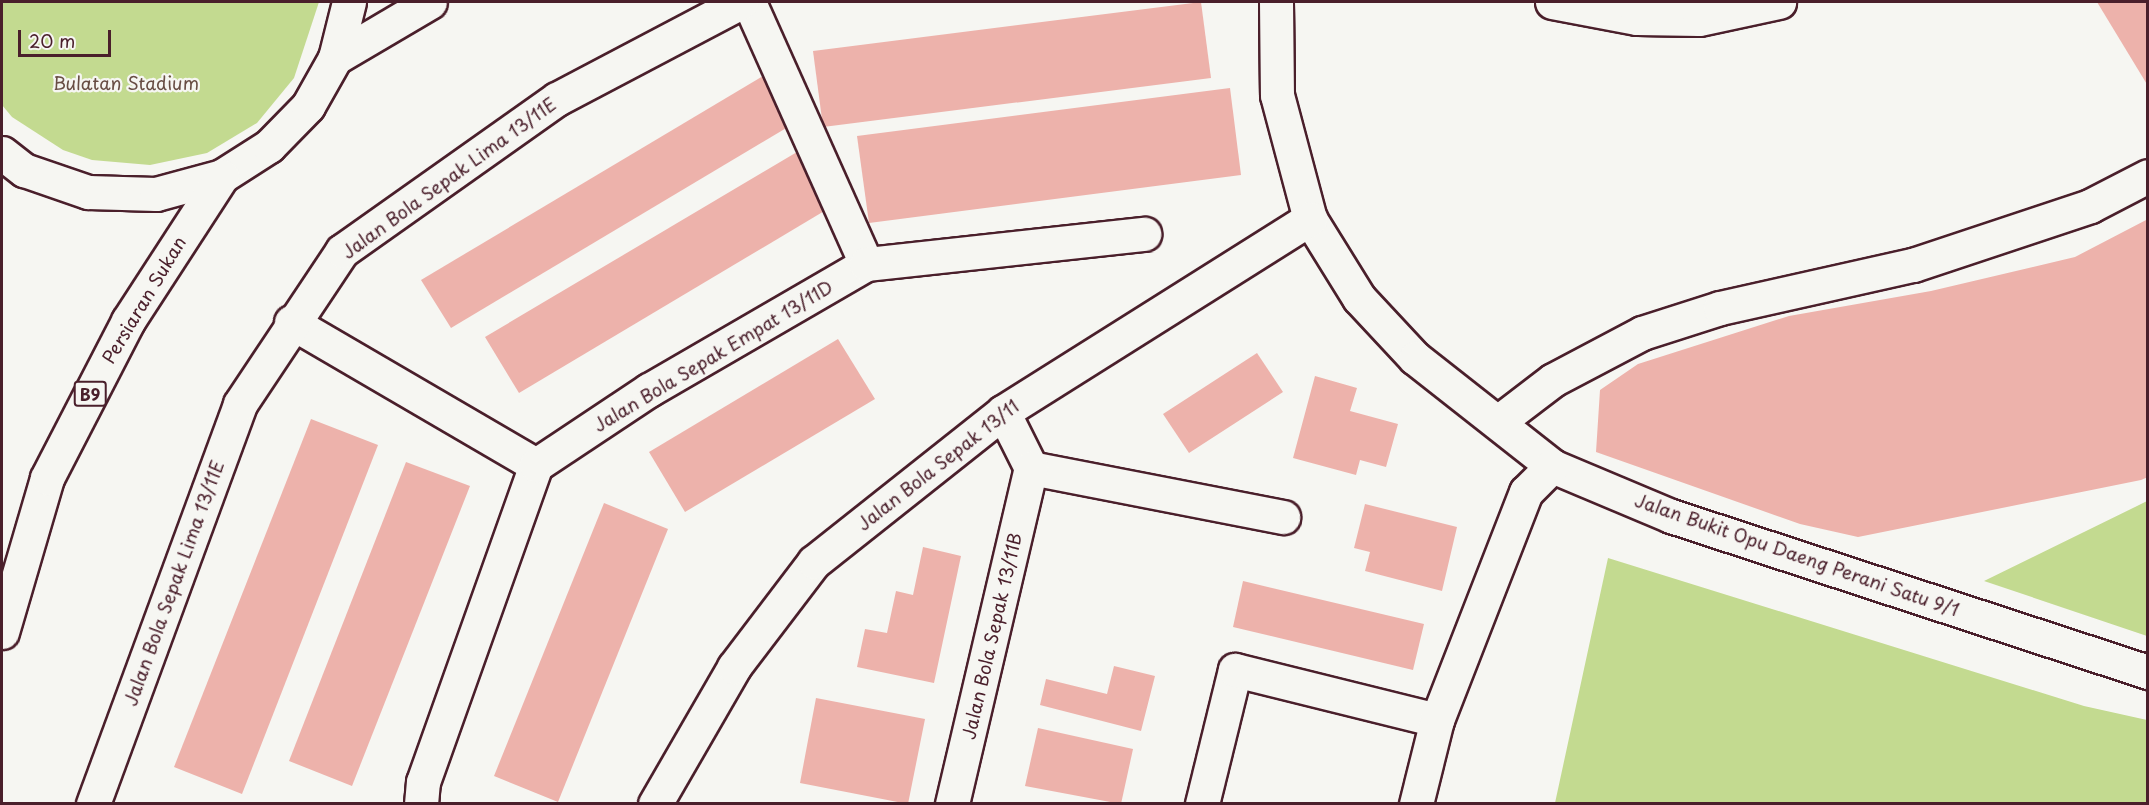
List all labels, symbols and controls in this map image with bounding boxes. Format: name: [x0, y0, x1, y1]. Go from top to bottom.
scale bar: [21, 18, 114, 56]
text: 20 m: [29, 27, 75, 54]
park label: Bulatan Stadium: [53, 72, 199, 94]
street label: Jalan Bola Sepak Lima 13/11E: [337, 93, 561, 263]
street label: Persiaran Sukan: [98, 233, 190, 367]
street label: Jalan Bola Sepak Empat 13/11D: [589, 275, 837, 437]
road number: B9: [74, 381, 106, 407]
street label: Jalan Bola Sepak 13/11: [852, 395, 1024, 535]
street label: Jalan Bola Sepak Lima 13/11E: [119, 457, 229, 709]
street label: Jalan Bukit Opu Daeng Perani Satu 9/1: [1631, 489, 1963, 621]
street label: Jalan Bola Sepak 13/11B: [958, 530, 1026, 742]

